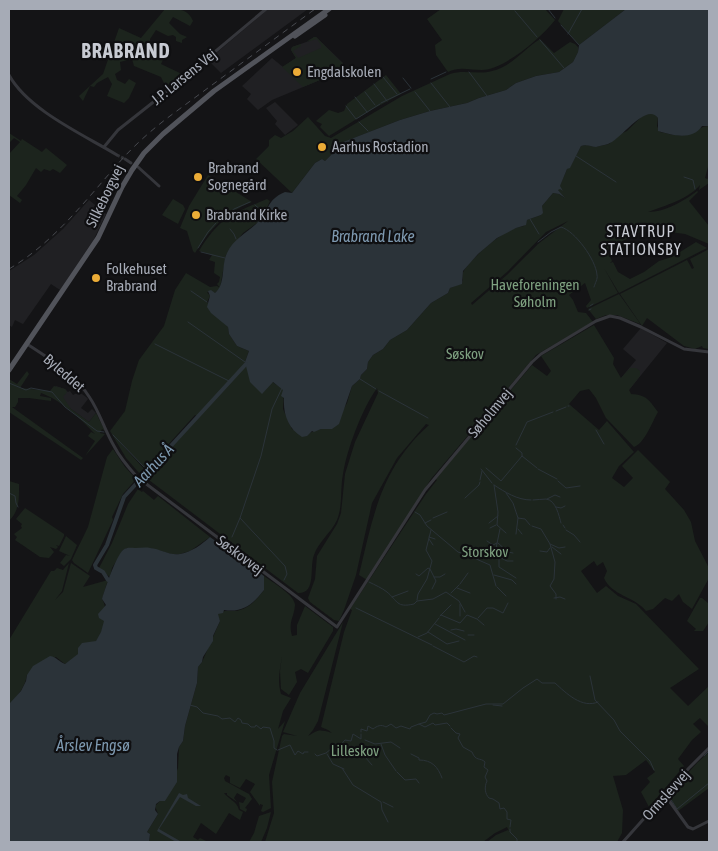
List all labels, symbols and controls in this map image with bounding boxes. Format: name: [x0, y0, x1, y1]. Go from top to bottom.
district label: BRABRAND: [81, 39, 171, 62]
street label: J.P. Larsens Vej: [148, 45, 220, 108]
place label: Engdalskolen: [307, 63, 381, 80]
marker: Engdalskolen: [291, 66, 303, 78]
place label: Aarhus Rostadion: [332, 138, 429, 155]
marker: Aarhus Rostadion: [316, 141, 328, 153]
place label: Brabrand Sognegård: [208, 159, 267, 193]
street label: Silkeborgvej: [82, 162, 127, 230]
marker: Brabrand Sognegård: [192, 171, 204, 183]
place label: Brabrand Kirke: [206, 206, 287, 223]
marker: Brabrand Kirke: [190, 209, 202, 221]
district label: STAVTRUP STATIONSBY: [600, 222, 682, 258]
water label: Brabrand Lake: [331, 227, 415, 245]
place label: Folkehuset Brabrand: [106, 260, 167, 294]
marker: Folkehuset Brabrand: [90, 272, 102, 284]
park label: Haveforeningen Søholm: [490, 276, 580, 310]
park label: Søskov: [446, 345, 484, 362]
street label: Byleddet: [40, 350, 88, 395]
street label: Søholmvej: [464, 385, 515, 441]
water label: Aarhus Å: [128, 439, 177, 491]
street label: Søskovvej: [213, 531, 267, 578]
park label: Storskov: [462, 543, 508, 560]
water label: Årslev Engsø: [55, 735, 130, 755]
park label: Lilleskov: [331, 742, 379, 759]
street label: Ormslevvej: [638, 766, 693, 823]

